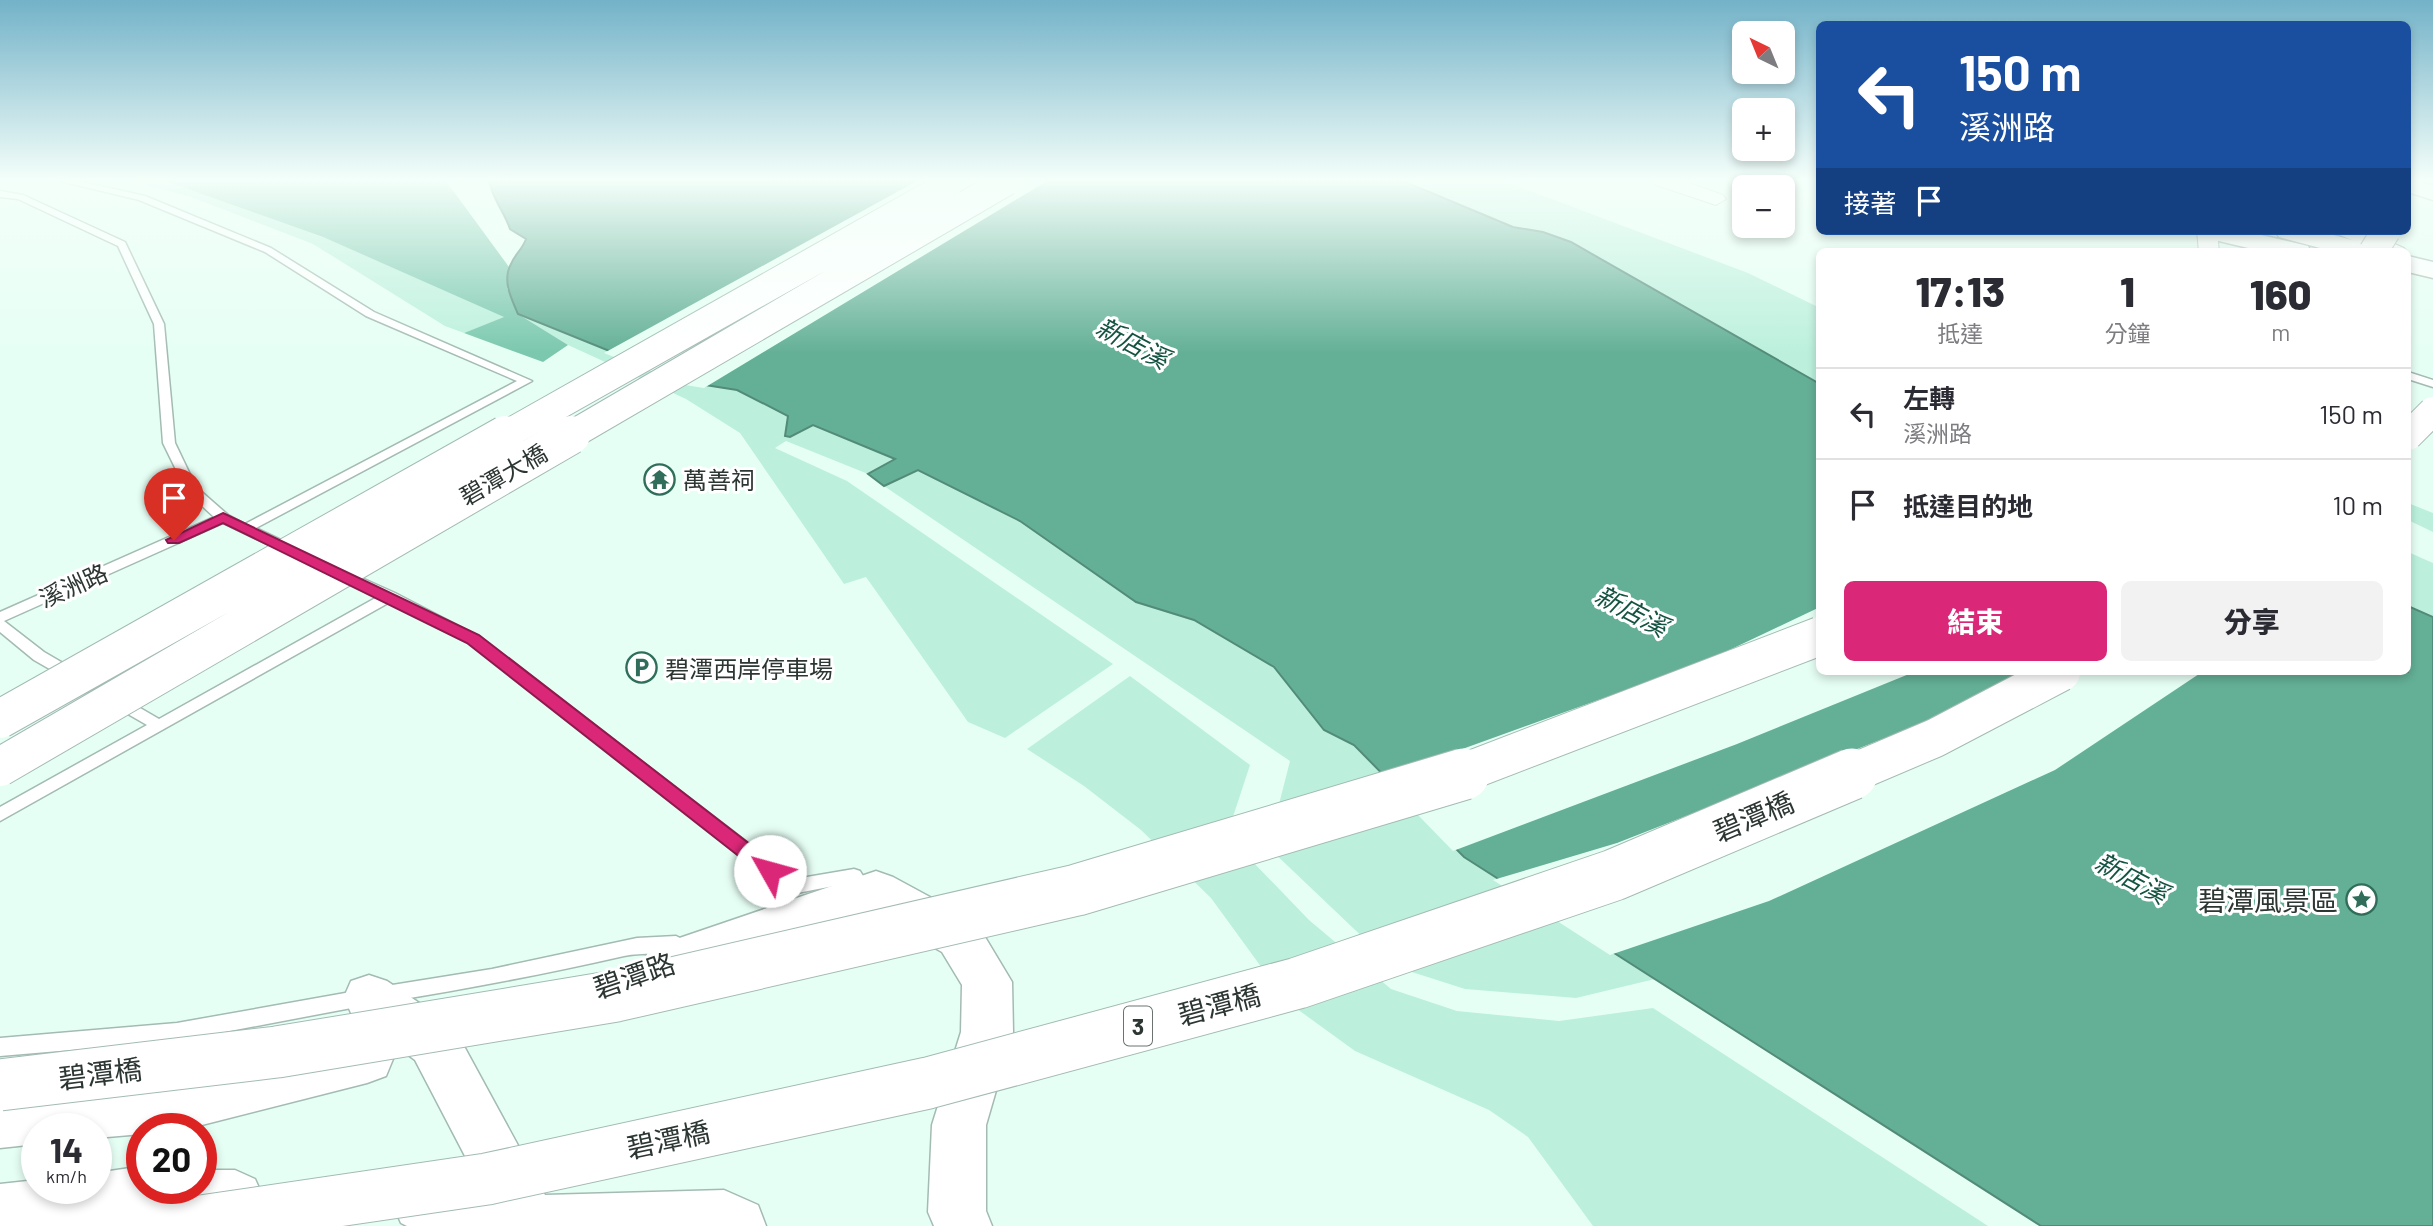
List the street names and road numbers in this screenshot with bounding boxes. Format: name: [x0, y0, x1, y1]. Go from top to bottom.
street label: 碧潭大橋: [454, 437, 552, 511]
street label: 溪洲路: [34, 557, 112, 613]
street label: 碧潭橋: [1708, 784, 1798, 848]
street label: 碧潭路: [589, 945, 679, 1005]
street label: 碧潭橋: [1174, 977, 1264, 1031]
road number: 3: [1124, 1007, 1152, 1046]
street label: 碧潭橋: [56, 1051, 144, 1095]
street label: 碧潭橋: [623, 1114, 713, 1164]

